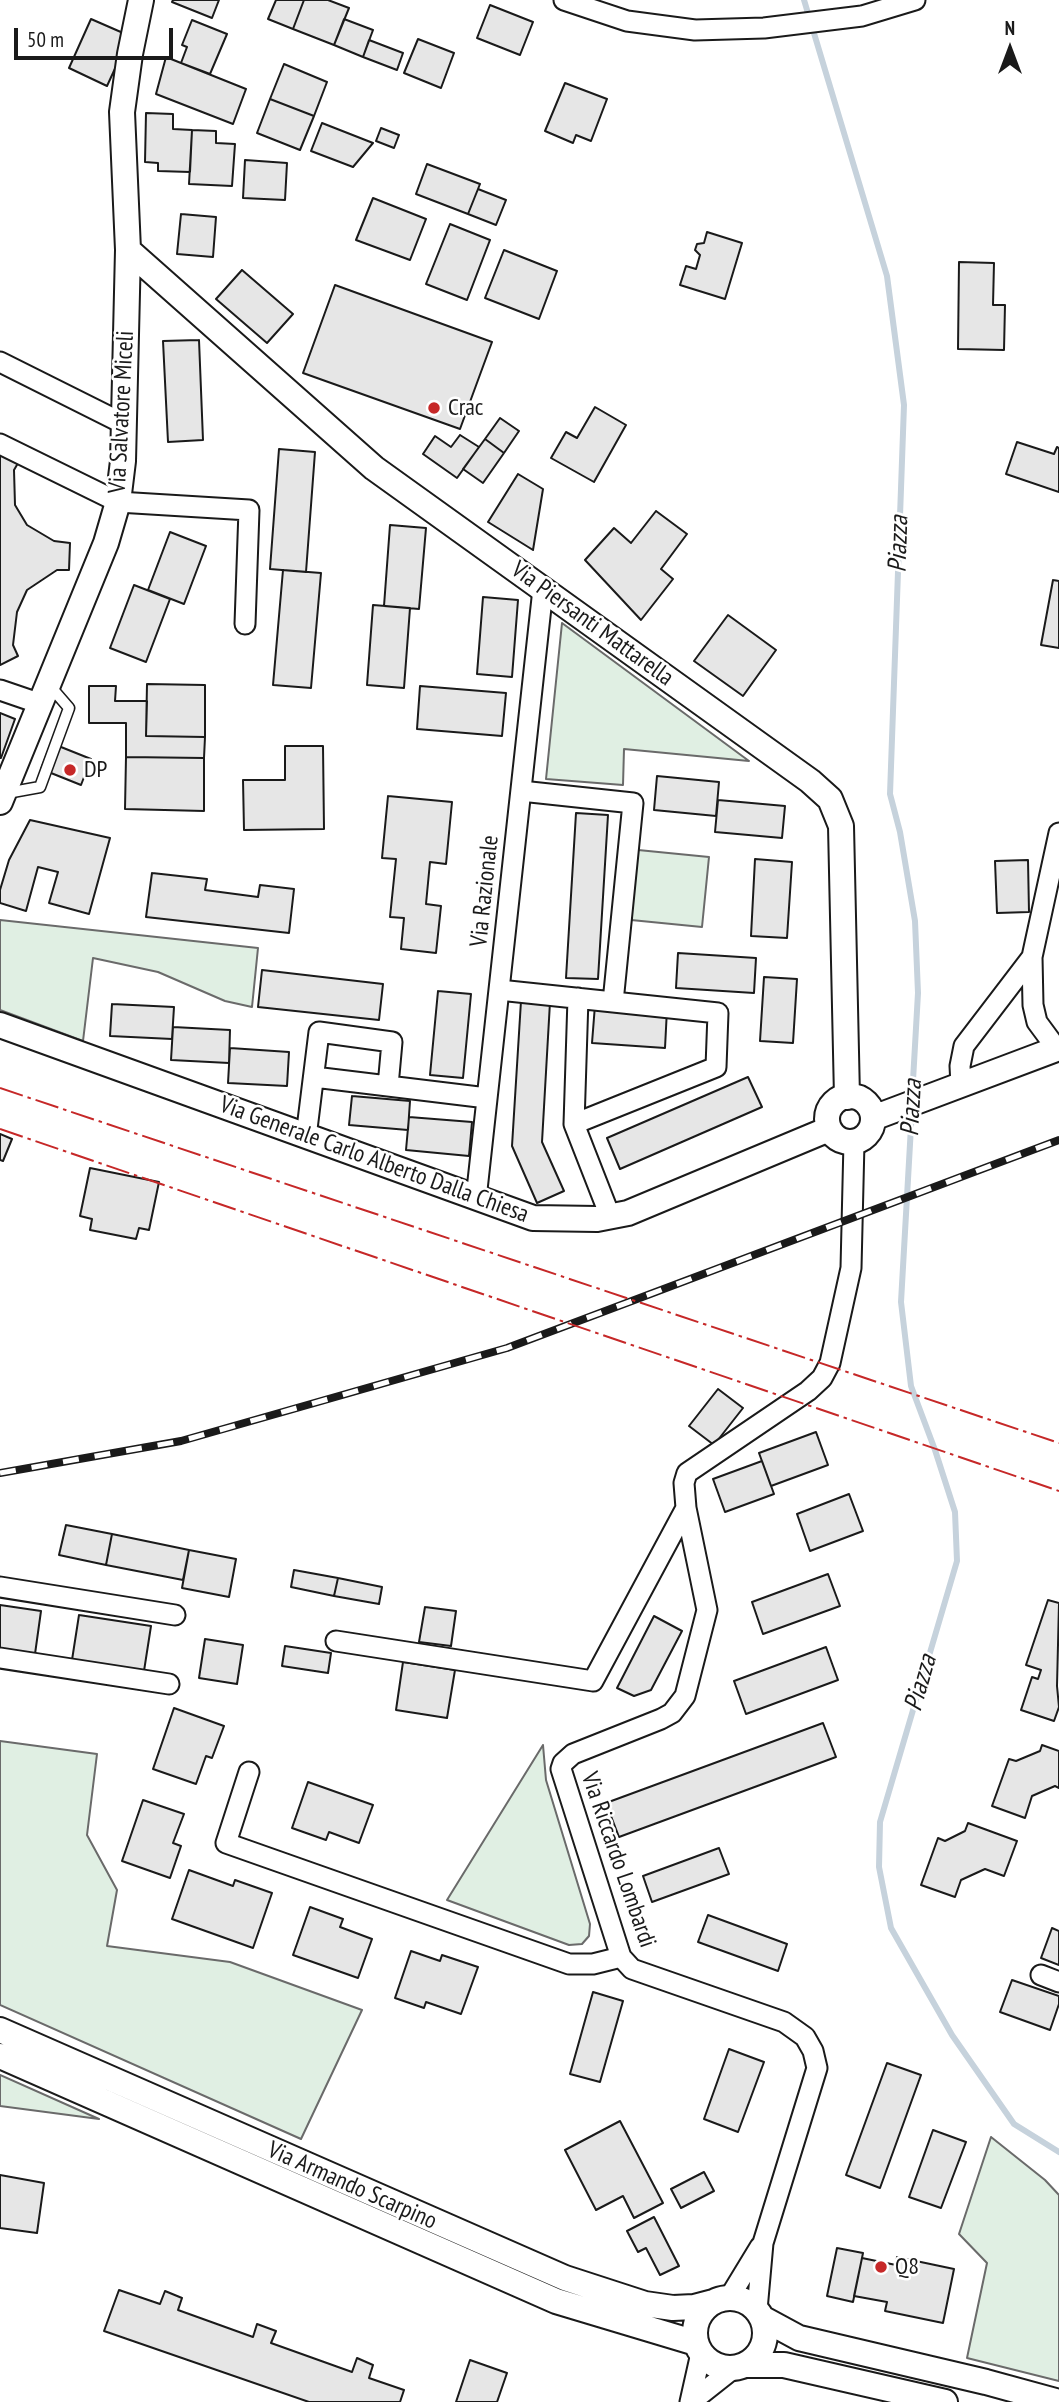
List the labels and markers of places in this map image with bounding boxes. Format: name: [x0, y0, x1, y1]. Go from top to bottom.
place label: Crac: [448, 394, 483, 422]
marker: Crac: [426, 400, 442, 416]
place label: DP: [84, 756, 107, 784]
marker: DP: [62, 762, 78, 778]
place label: Q8: [895, 2253, 919, 2281]
marker: Q8: [873, 2259, 889, 2275]

